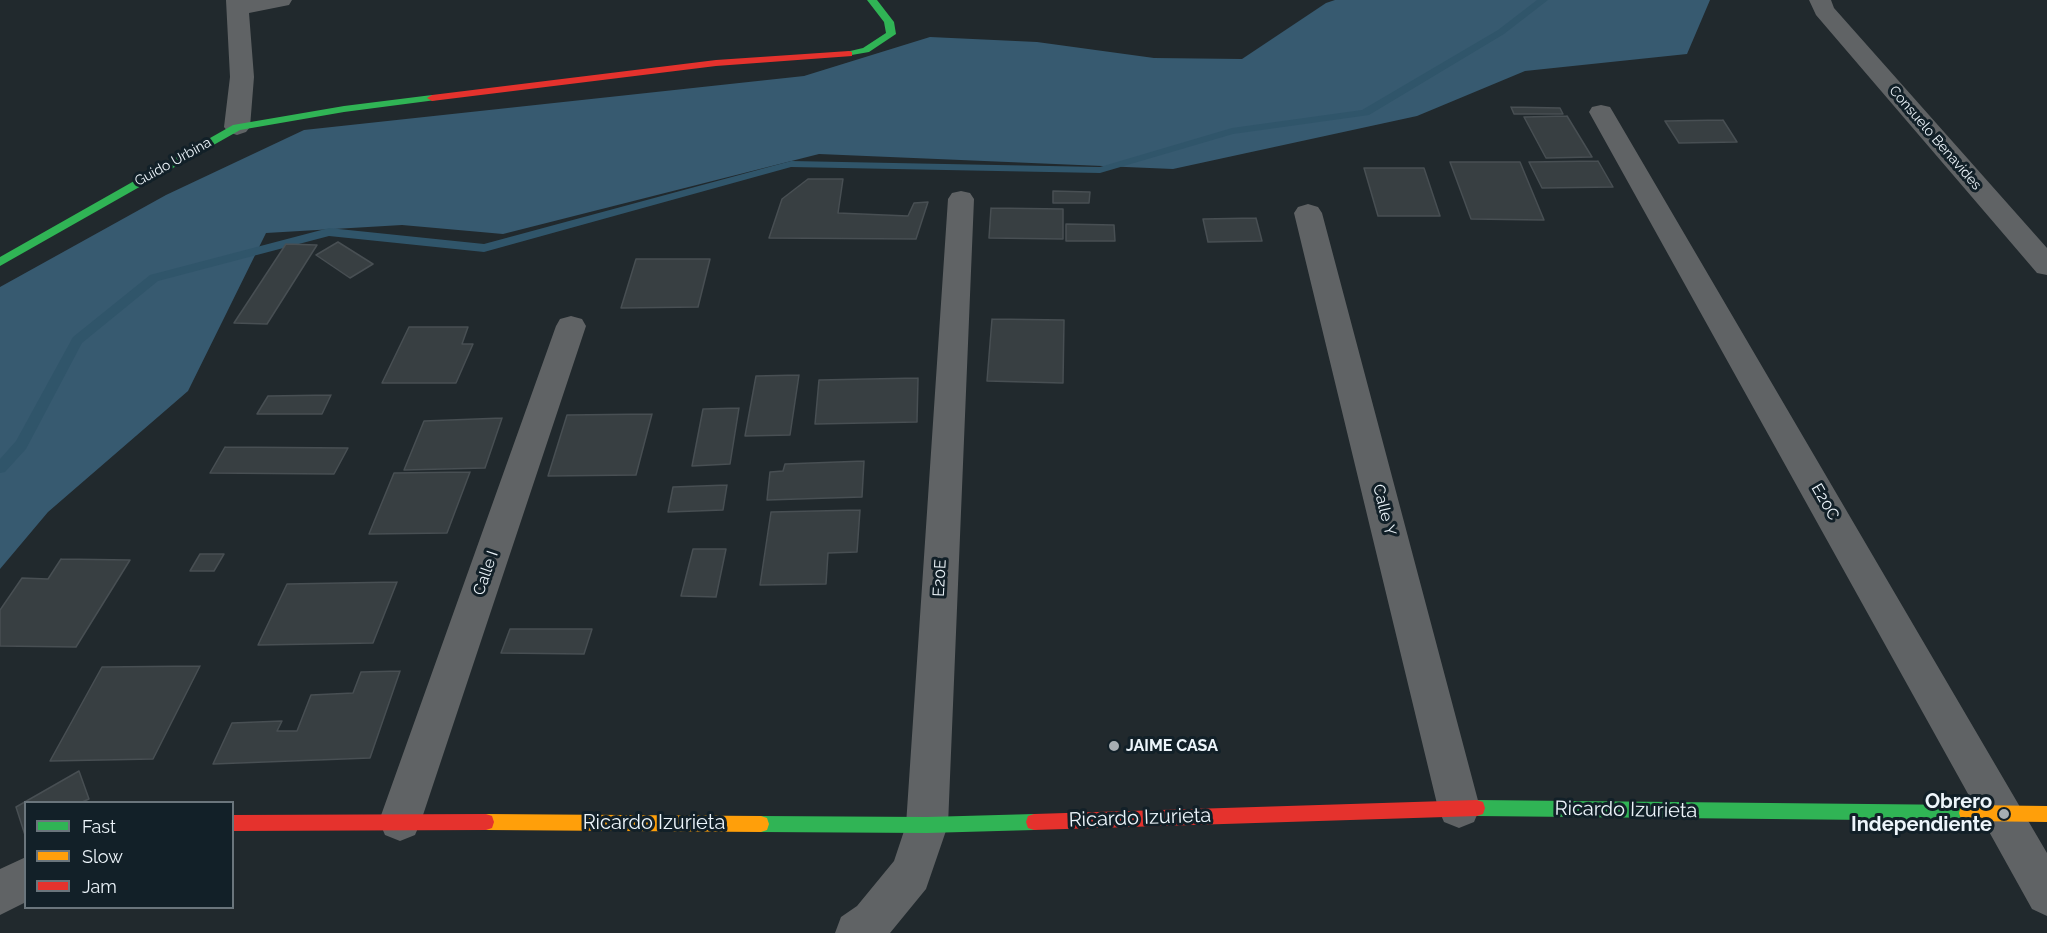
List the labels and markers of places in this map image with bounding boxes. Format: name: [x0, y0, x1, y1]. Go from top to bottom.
place label: JAIME CASA: [1126, 736, 1218, 756]
marker: JAIME CASA: [1107, 739, 1121, 753]
place label: Obrero Independiente: [1851, 790, 1992, 837]
marker: Obrero Independiente: [1997, 807, 2011, 821]

